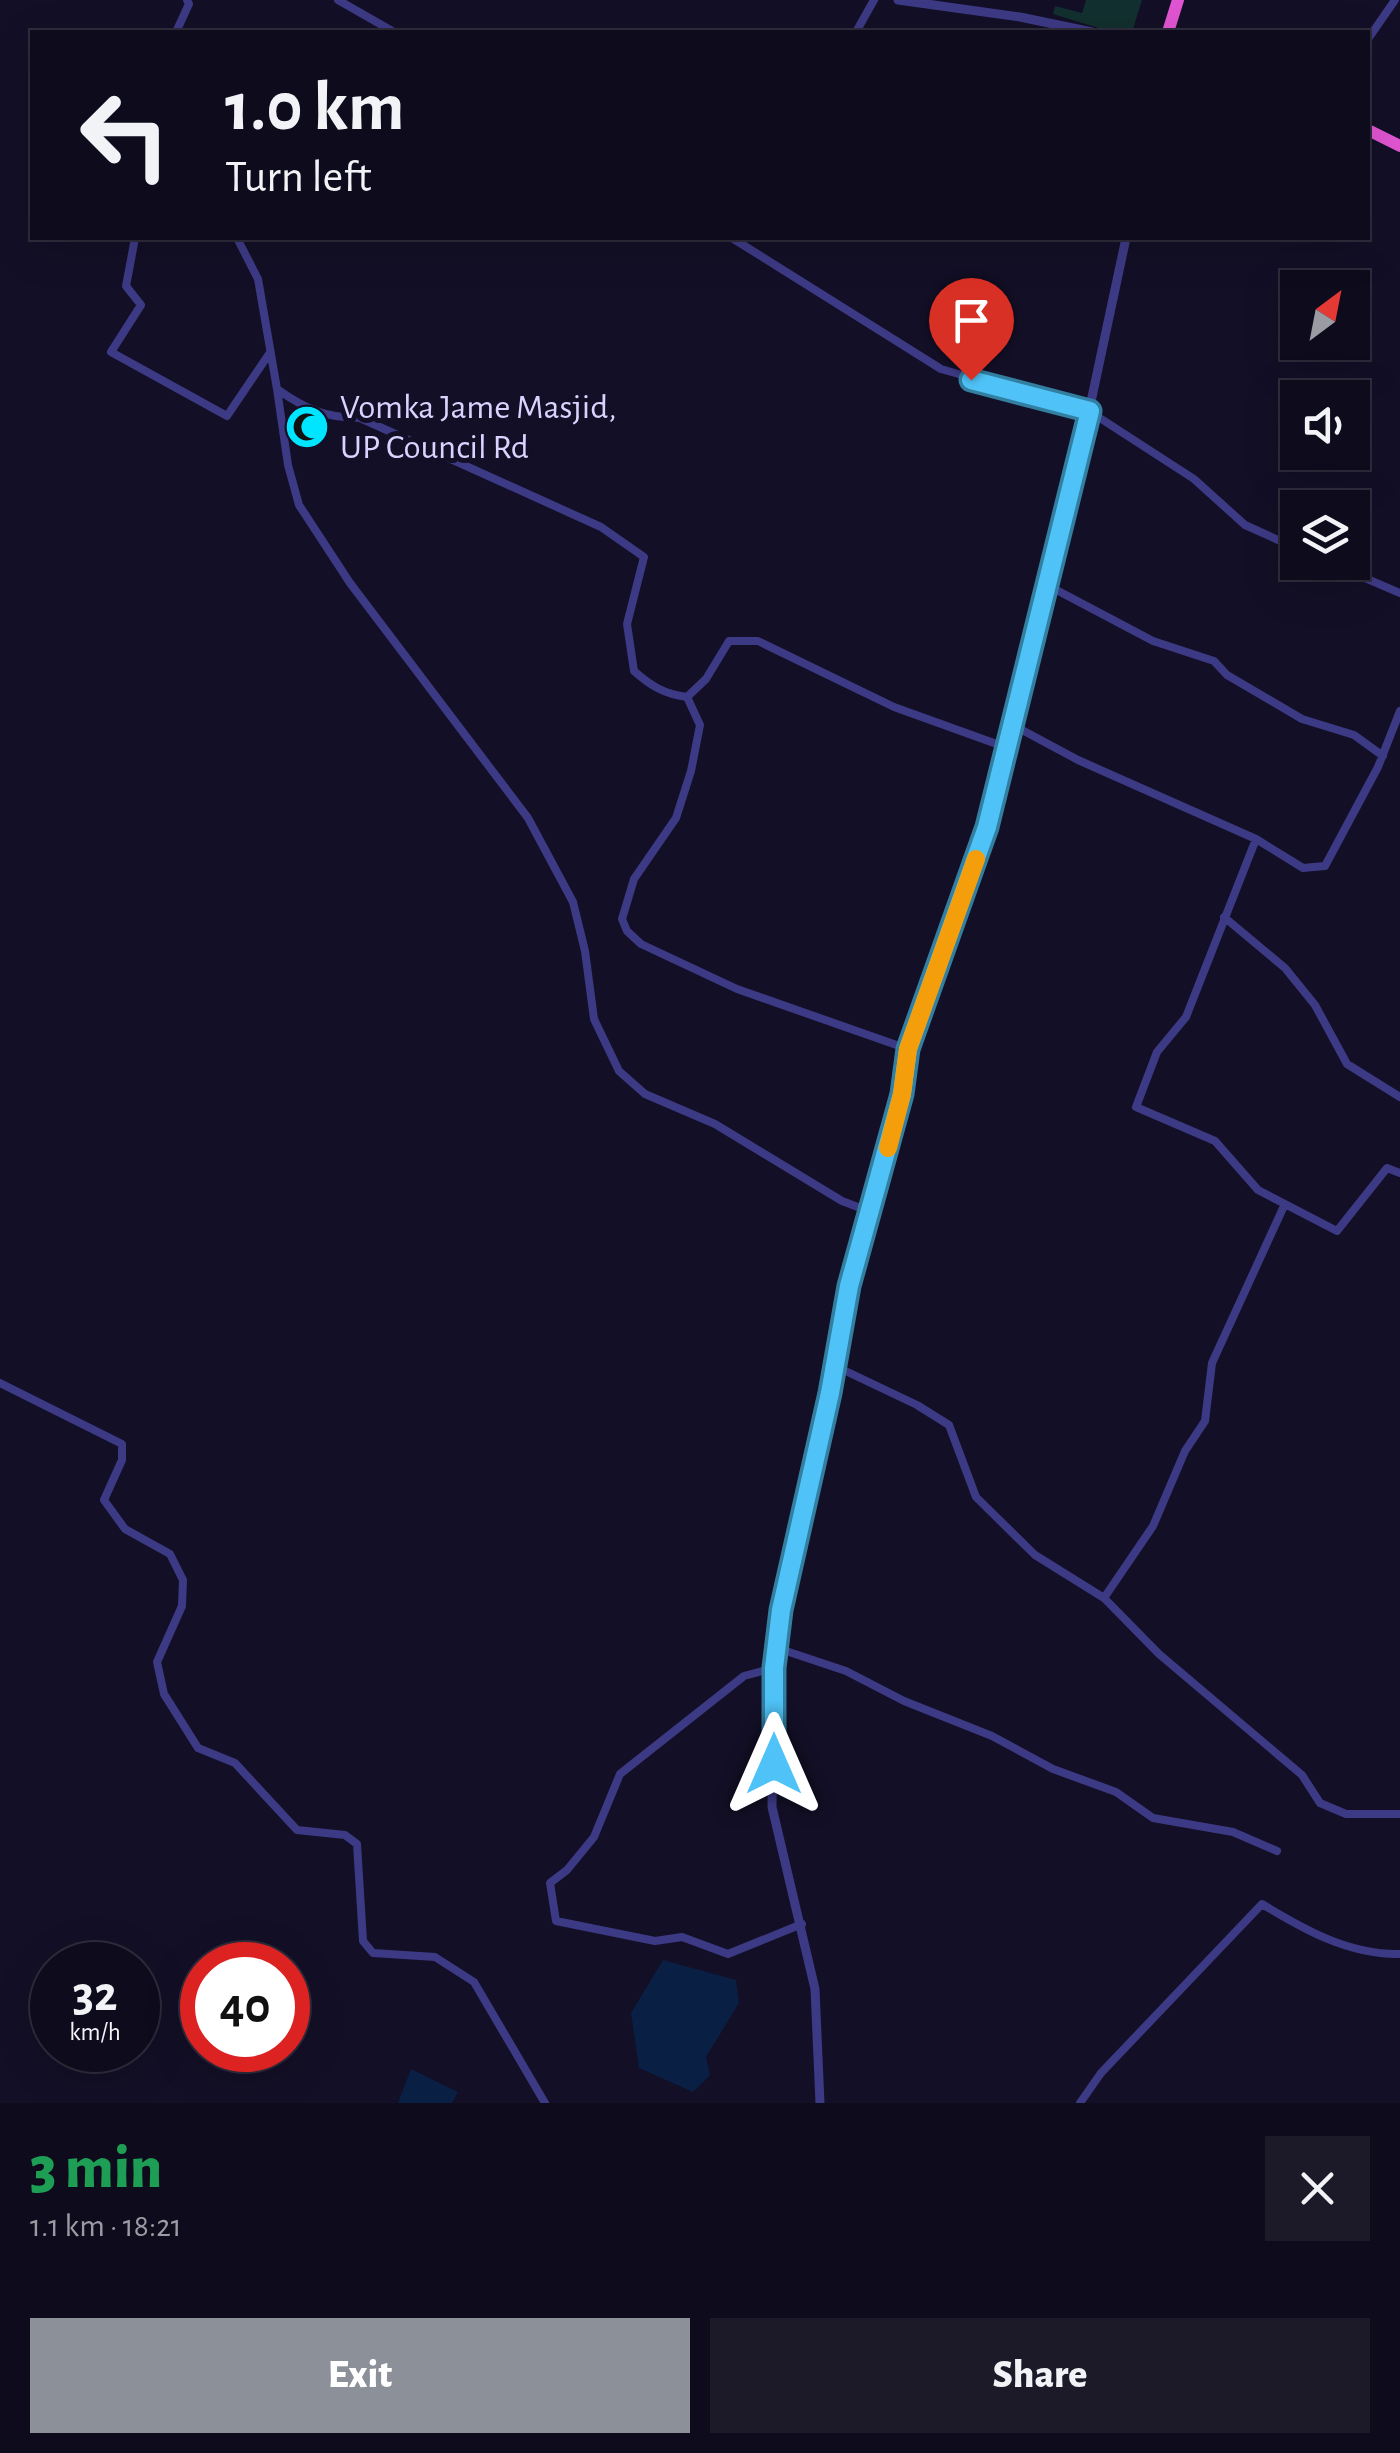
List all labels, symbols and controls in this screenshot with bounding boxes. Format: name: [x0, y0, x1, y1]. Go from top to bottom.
icon: left: [60, 70, 190, 200]
text: 1.0 km: [225, 73, 404, 143]
text: Turn left: [225, 155, 372, 200]
north arrow: [1280, 270, 1370, 360]
map controls: [1280, 270, 1370, 580]
pin: [929, 278, 1014, 381]
icon: arrive: [944, 293, 999, 348]
button: sound: [1280, 380, 1370, 470]
place label: Vomka Jame Masjid, UP Council Rd: [340, 390, 616, 465]
mosque icon: Vomka Jame Masjid, UP Council Rd: [284, 404, 330, 450]
button: layers: [1280, 490, 1370, 580]
position arrow: [722, 1712, 826, 1816]
speed limit sign: 40: [180, 1942, 310, 2072]
text: 32: [72, 1970, 118, 2020]
text: km/h: [69, 2020, 121, 2045]
button: close: [1265, 2136, 1370, 2241]
text: 3 min: [30, 2139, 162, 2199]
text: 1.1 km · 18:21: [30, 2210, 182, 2242]
button: Exit: [30, 2318, 690, 2433]
button: Share: [710, 2318, 1370, 2433]

